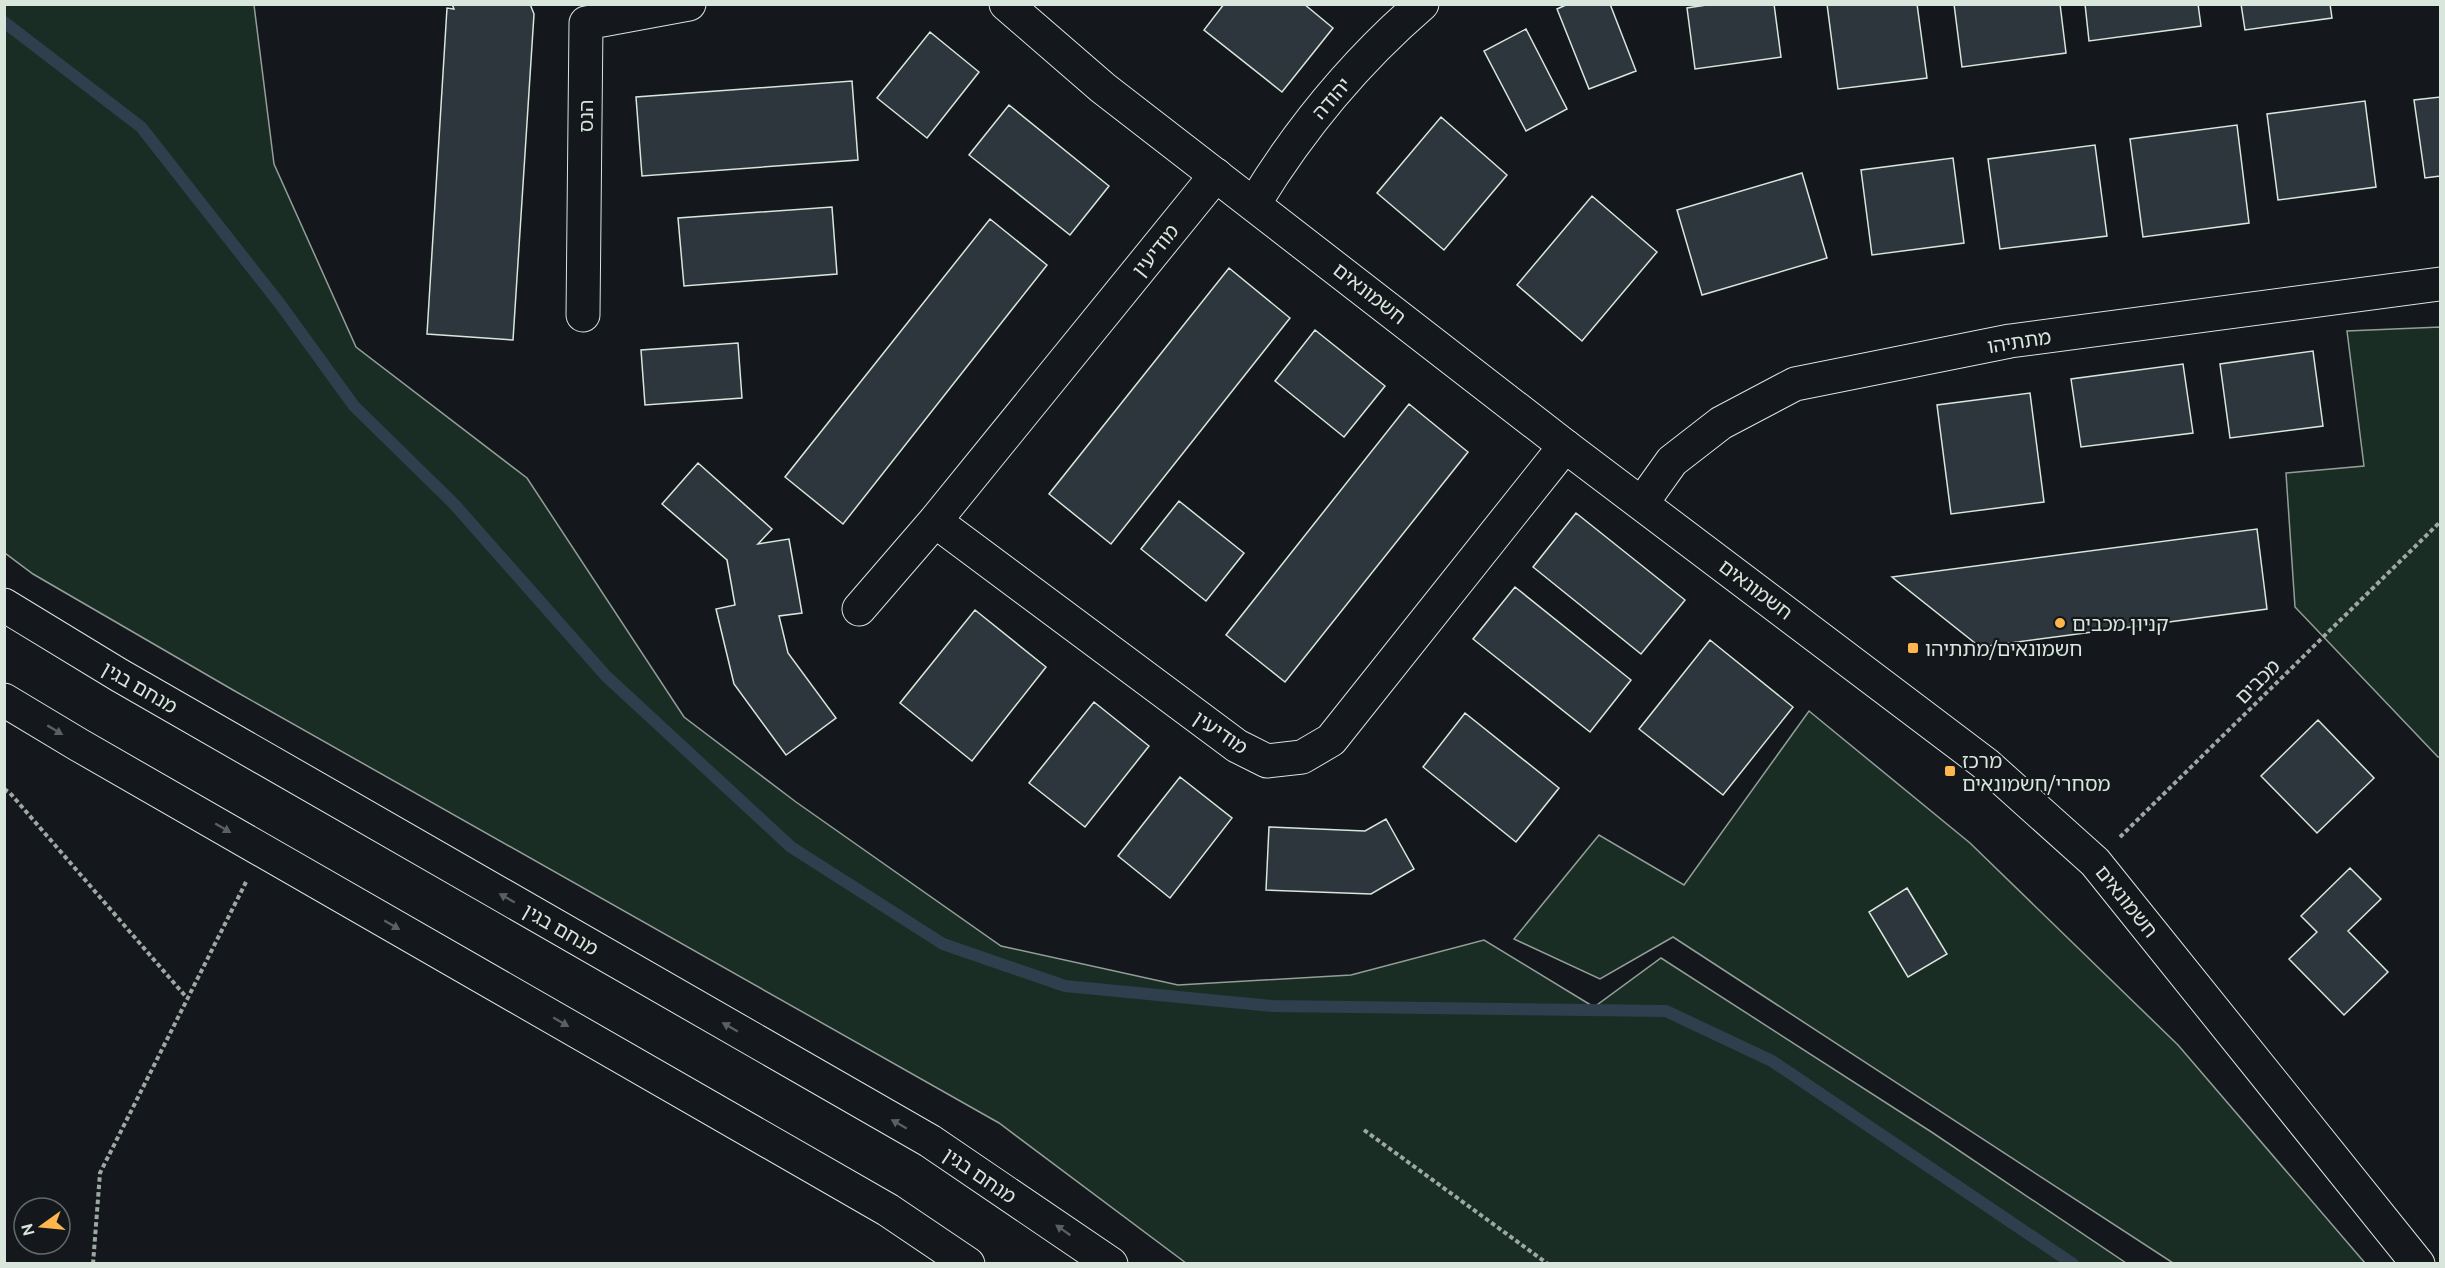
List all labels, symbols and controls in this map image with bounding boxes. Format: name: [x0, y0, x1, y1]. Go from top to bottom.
street label: יהודה: [1307, 73, 1355, 123]
street label: הנס: [574, 100, 597, 132]
street label: מודיעין: [1127, 219, 1183, 281]
street label: חשמונאים: [1329, 258, 1411, 328]
street label: מתתיהו: [1985, 325, 2053, 357]
street label: חשמונאים: [1715, 554, 1797, 624]
place label: קניון מכבים: [2072, 612, 2168, 635]
marker: קניון מכבים: [2053, 616, 2067, 630]
place label: חשמונאים/מתתיהו: [1925, 637, 2083, 660]
marker: חשמונאים/מתתיהו: [1906, 641, 1920, 655]
street label: מכבים: [2230, 654, 2284, 708]
street label: מנחם בגין: [98, 656, 182, 718]
street label: מודיעין: [1190, 706, 1252, 758]
one-way arrow: [47, 725, 63, 736]
place label: מרכז מסחרי/חשמונאים: [1962, 749, 2110, 795]
marker: מרכז מסחרי/חשמונאים: [1943, 764, 1957, 778]
one-way arrow: [215, 823, 232, 833]
street label: חשמונאים: [2091, 860, 2163, 942]
one-way arrow: [498, 893, 515, 903]
street label: מנחם בגין: [519, 898, 603, 960]
one-way arrow: [384, 920, 401, 930]
one-way arrow: [553, 1017, 570, 1027]
one-way arrow: [722, 1021, 738, 1032]
one-way arrow: [890, 1119, 907, 1129]
street label: מנחם בגין: [939, 1142, 1021, 1208]
north arrow: [12, 1196, 72, 1256]
text: N: [17, 1222, 38, 1238]
one-way arrow: [1055, 1224, 1071, 1236]

